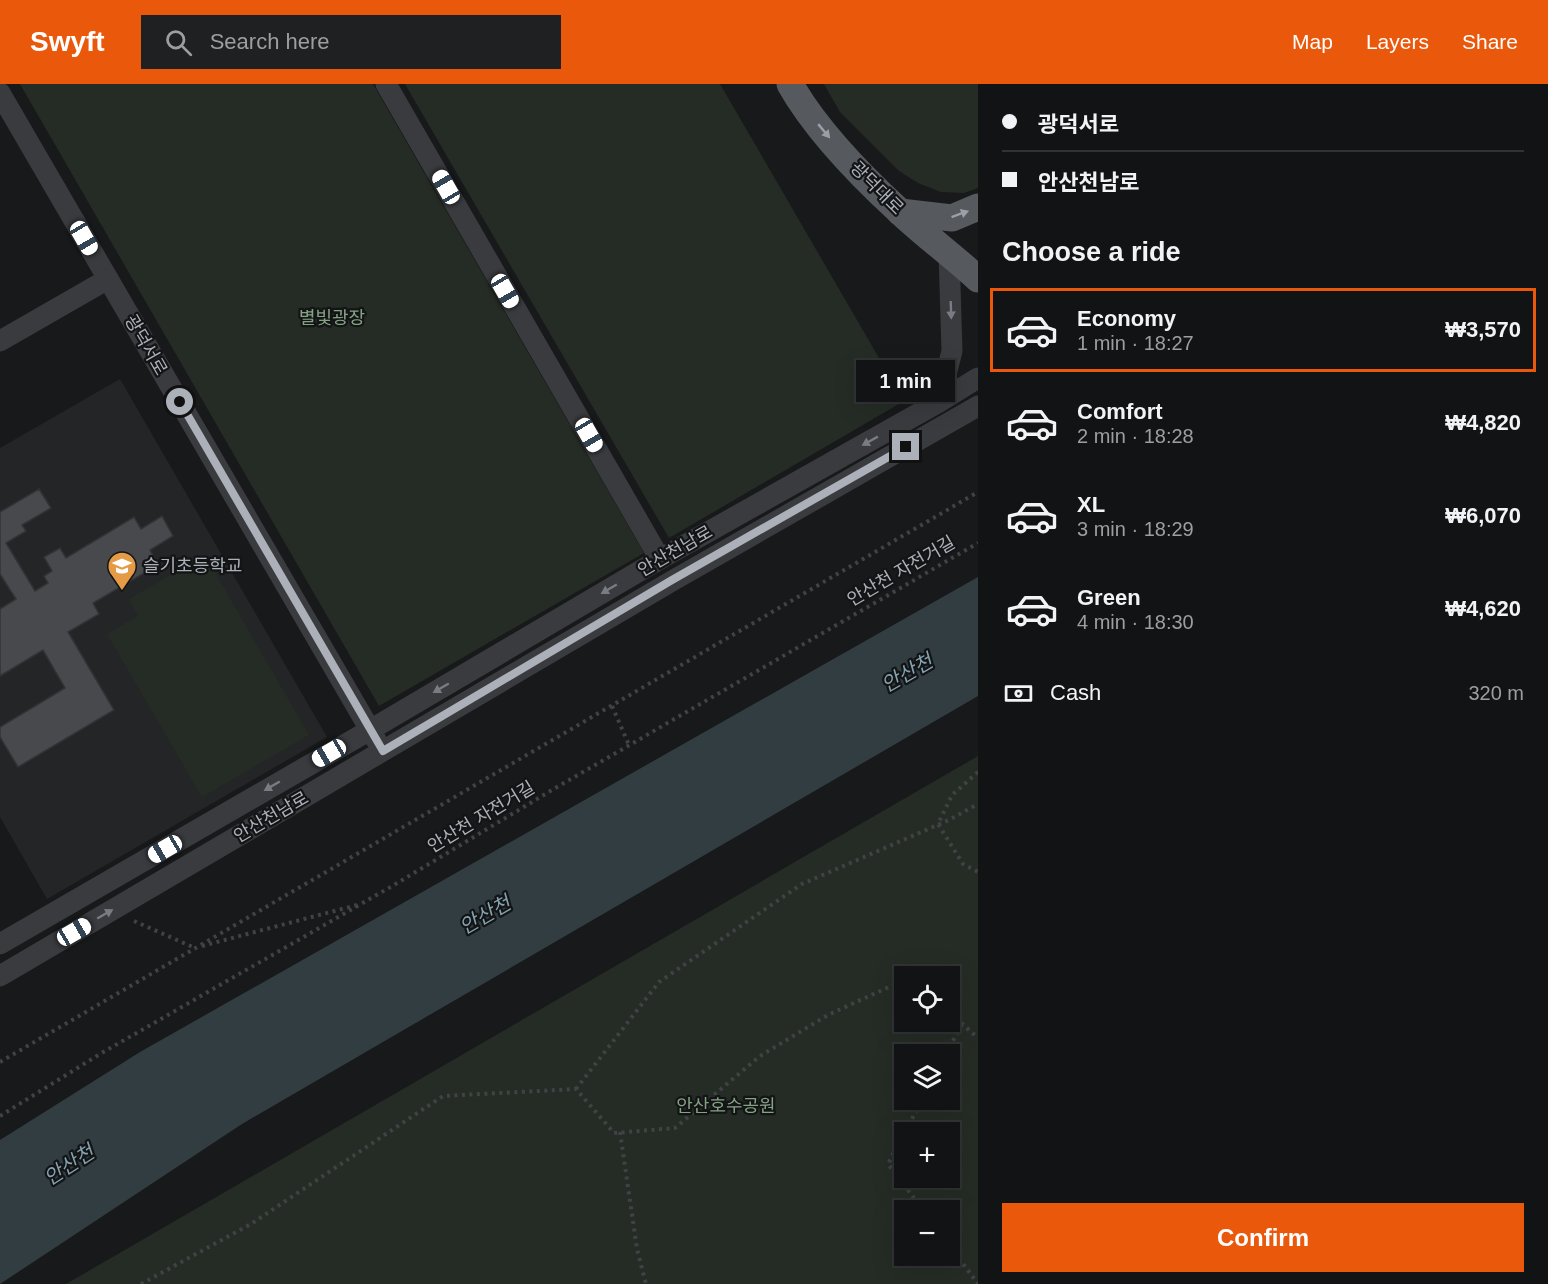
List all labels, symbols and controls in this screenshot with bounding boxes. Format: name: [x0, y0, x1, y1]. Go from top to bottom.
search box: [141, 15, 561, 69]
text: Swyft: [30, 26, 105, 57]
icon: search: [162, 26, 195, 59]
text: Search here: [210, 29, 330, 54]
text: Map: [1292, 30, 1333, 53]
text: Layers: [1366, 30, 1429, 53]
text: Share: [1462, 30, 1518, 53]
text: 광덕서로: [1038, 112, 1119, 137]
one-way arrow: [818, 123, 831, 139]
street label: 광덕대로: [847, 158, 907, 218]
car: [429, 167, 463, 207]
text: 안산천남로: [1038, 170, 1139, 195]
one-way arrow: [951, 209, 969, 219]
car: [67, 218, 101, 258]
text: Choose a ride: [1002, 237, 1181, 267]
car: [488, 271, 522, 311]
one-way arrow: [946, 301, 956, 320]
icon: car: [1005, 303, 1059, 357]
text: Economy: [1077, 306, 1176, 331]
park label: 별빛광장: [299, 308, 365, 328]
street label: 광덕서로: [121, 311, 171, 379]
text: ₩3,570: [1445, 317, 1521, 342]
text: 1 min · 18:27: [1077, 332, 1194, 354]
callout: 1 min: [856, 360, 956, 402]
text: 1 min: [879, 370, 932, 392]
route start: [166, 388, 193, 415]
icon: car: [1005, 396, 1059, 450]
text: Comfort: [1077, 399, 1163, 424]
text: ₩4,820: [1445, 410, 1521, 435]
car: [572, 415, 606, 455]
text: 2 min · 18:28: [1077, 425, 1194, 447]
route end: [892, 433, 919, 460]
one-way arrow: [861, 436, 878, 446]
icon: car: [1005, 489, 1059, 543]
text: XL: [1077, 492, 1105, 517]
text: ₩6,070: [1445, 503, 1521, 528]
text: 3 min · 18:29: [1077, 518, 1194, 540]
street label: 안산천남로: [634, 522, 716, 580]
street label: 안산천 자전거길: [844, 532, 958, 610]
school or university icon: 슬기초등학교: [106, 550, 138, 592]
place label: 슬기초등학교: [143, 556, 242, 576]
icon: car: [1005, 582, 1059, 636]
one-way arrow: [601, 584, 617, 595]
text: Green: [1077, 585, 1141, 610]
text: ₩4,620: [1445, 596, 1521, 621]
text: 4 min · 18:30: [1077, 611, 1194, 633]
water label: 안산천: [878, 648, 939, 696]
icon: cash: [1002, 677, 1035, 710]
text: Cash: [1050, 680, 1101, 705]
text: 320 m: [1468, 682, 1524, 704]
one-way arrow: [432, 683, 449, 693]
car: [309, 736, 349, 770]
street label: 안산천 자전거길: [424, 777, 538, 857]
one-way arrow: [264, 781, 280, 792]
street label: 안산천남로: [230, 788, 312, 846]
car: [145, 832, 185, 866]
water label: 안산천: [456, 890, 517, 938]
one-way arrow: [97, 909, 114, 919]
car: [54, 915, 94, 949]
map controls: [894, 966, 960, 1266]
button: locate: [894, 966, 960, 1032]
button: layers: [894, 1044, 960, 1110]
park label: 안산호수공원: [676, 1096, 776, 1116]
button: +: [894, 1122, 960, 1188]
water label: 안산천: [40, 1139, 100, 1189]
button: −: [894, 1200, 960, 1266]
button: Confirm: [1002, 1203, 1524, 1272]

